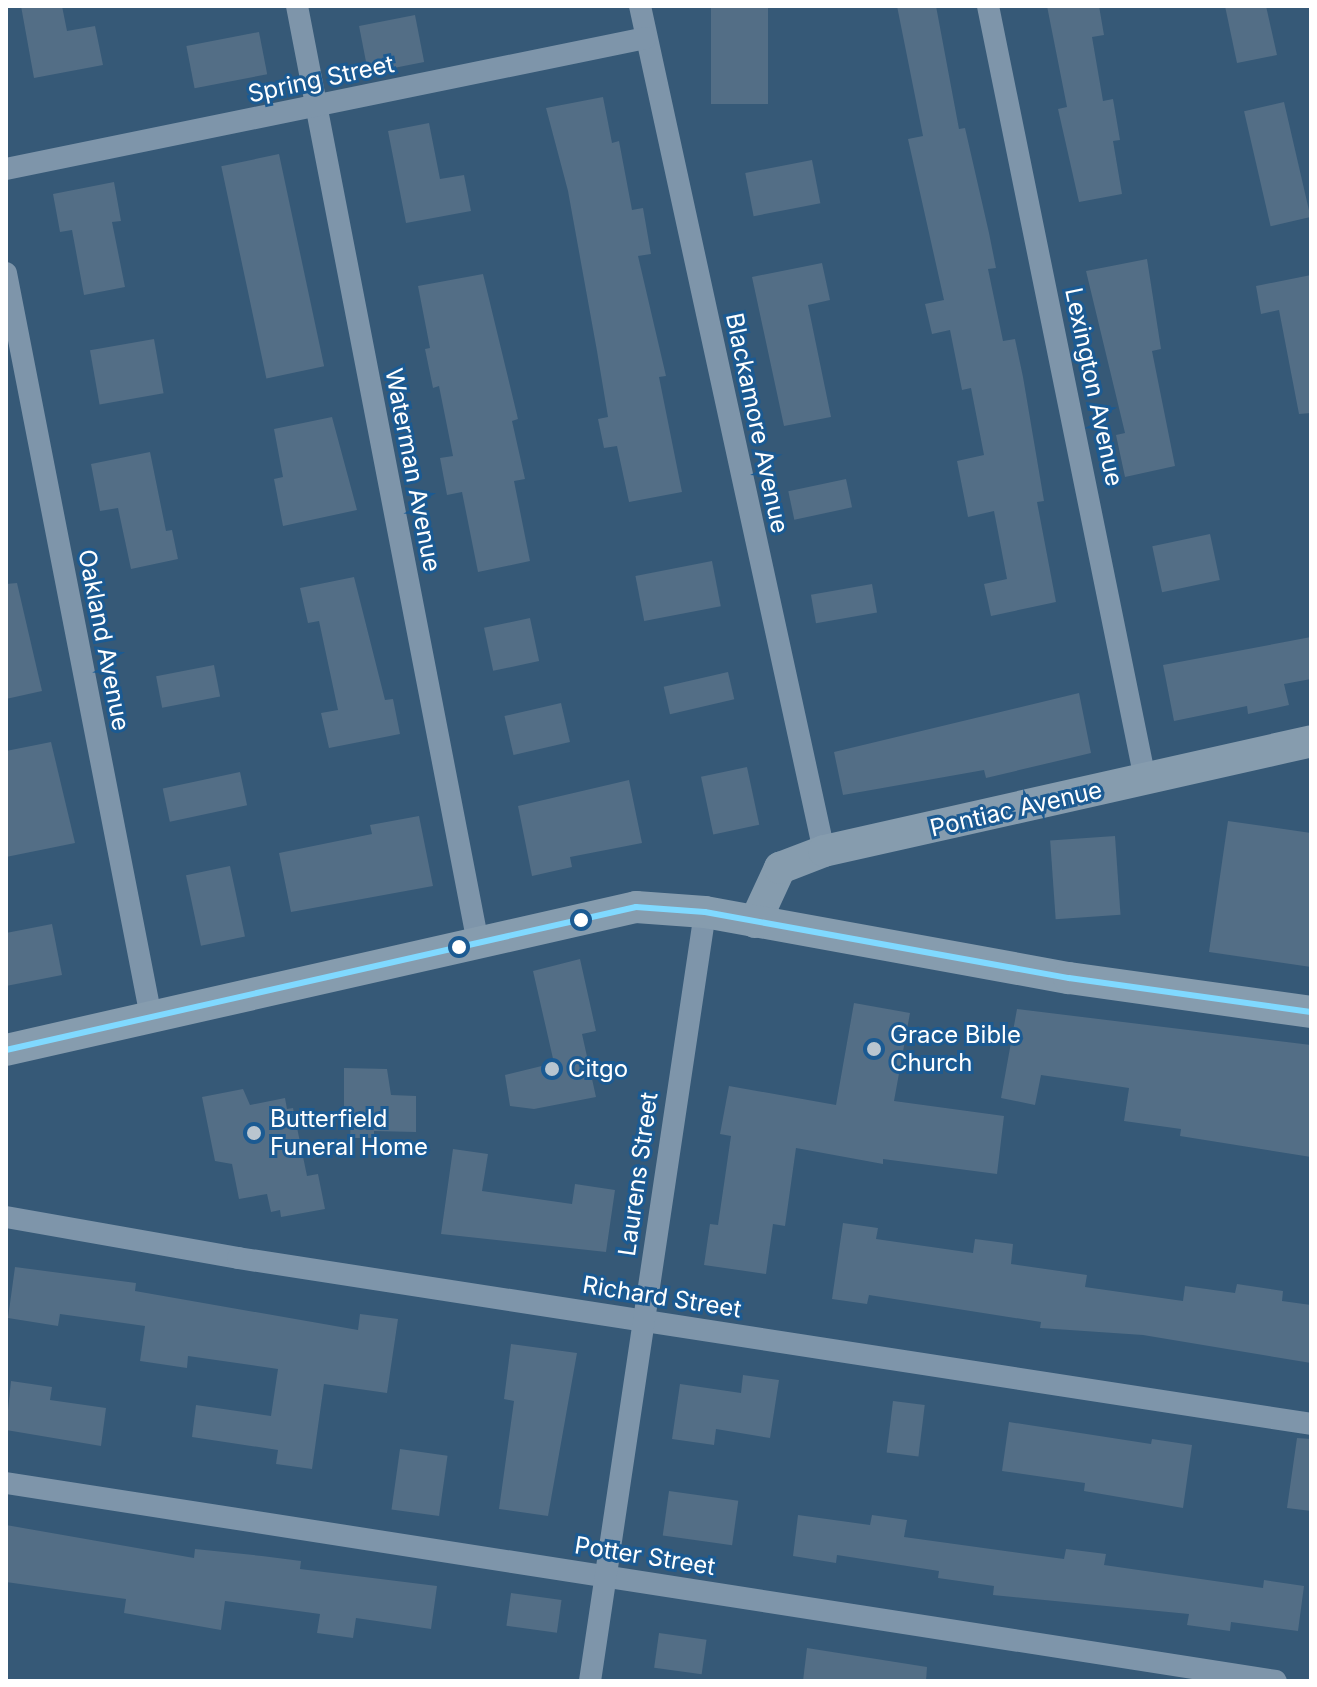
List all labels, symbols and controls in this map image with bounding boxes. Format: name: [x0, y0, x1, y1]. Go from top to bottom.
street label: Spring Street: [245, 49, 397, 109]
street label: Lexington Avenue: [1059, 285, 1129, 489]
street label: Blackamore Avenue: [720, 310, 794, 536]
street label: Waterman Avenue: [379, 366, 447, 574]
street label: Oakland Avenue: [72, 547, 136, 733]
street label: Pontiac Avenue: [927, 775, 1105, 843]
unlabelled marker: [573, 912, 589, 928]
unlabelled marker: [451, 939, 467, 955]
place label: Grace Bible Church: [890, 1021, 1021, 1077]
marker: Grace Bible Church: [865, 1040, 883, 1058]
place label: Citgo: [568, 1055, 628, 1083]
marker: Citgo: [543, 1060, 561, 1078]
street label: Laurens Street: [612, 1090, 664, 1258]
place label: Butterfield Funeral Home: [270, 1105, 428, 1161]
marker: Butterfield Funeral Home: [245, 1124, 263, 1142]
street label: Richard Street: [581, 1270, 743, 1324]
street label: Potter Street: [573, 1531, 717, 1581]

